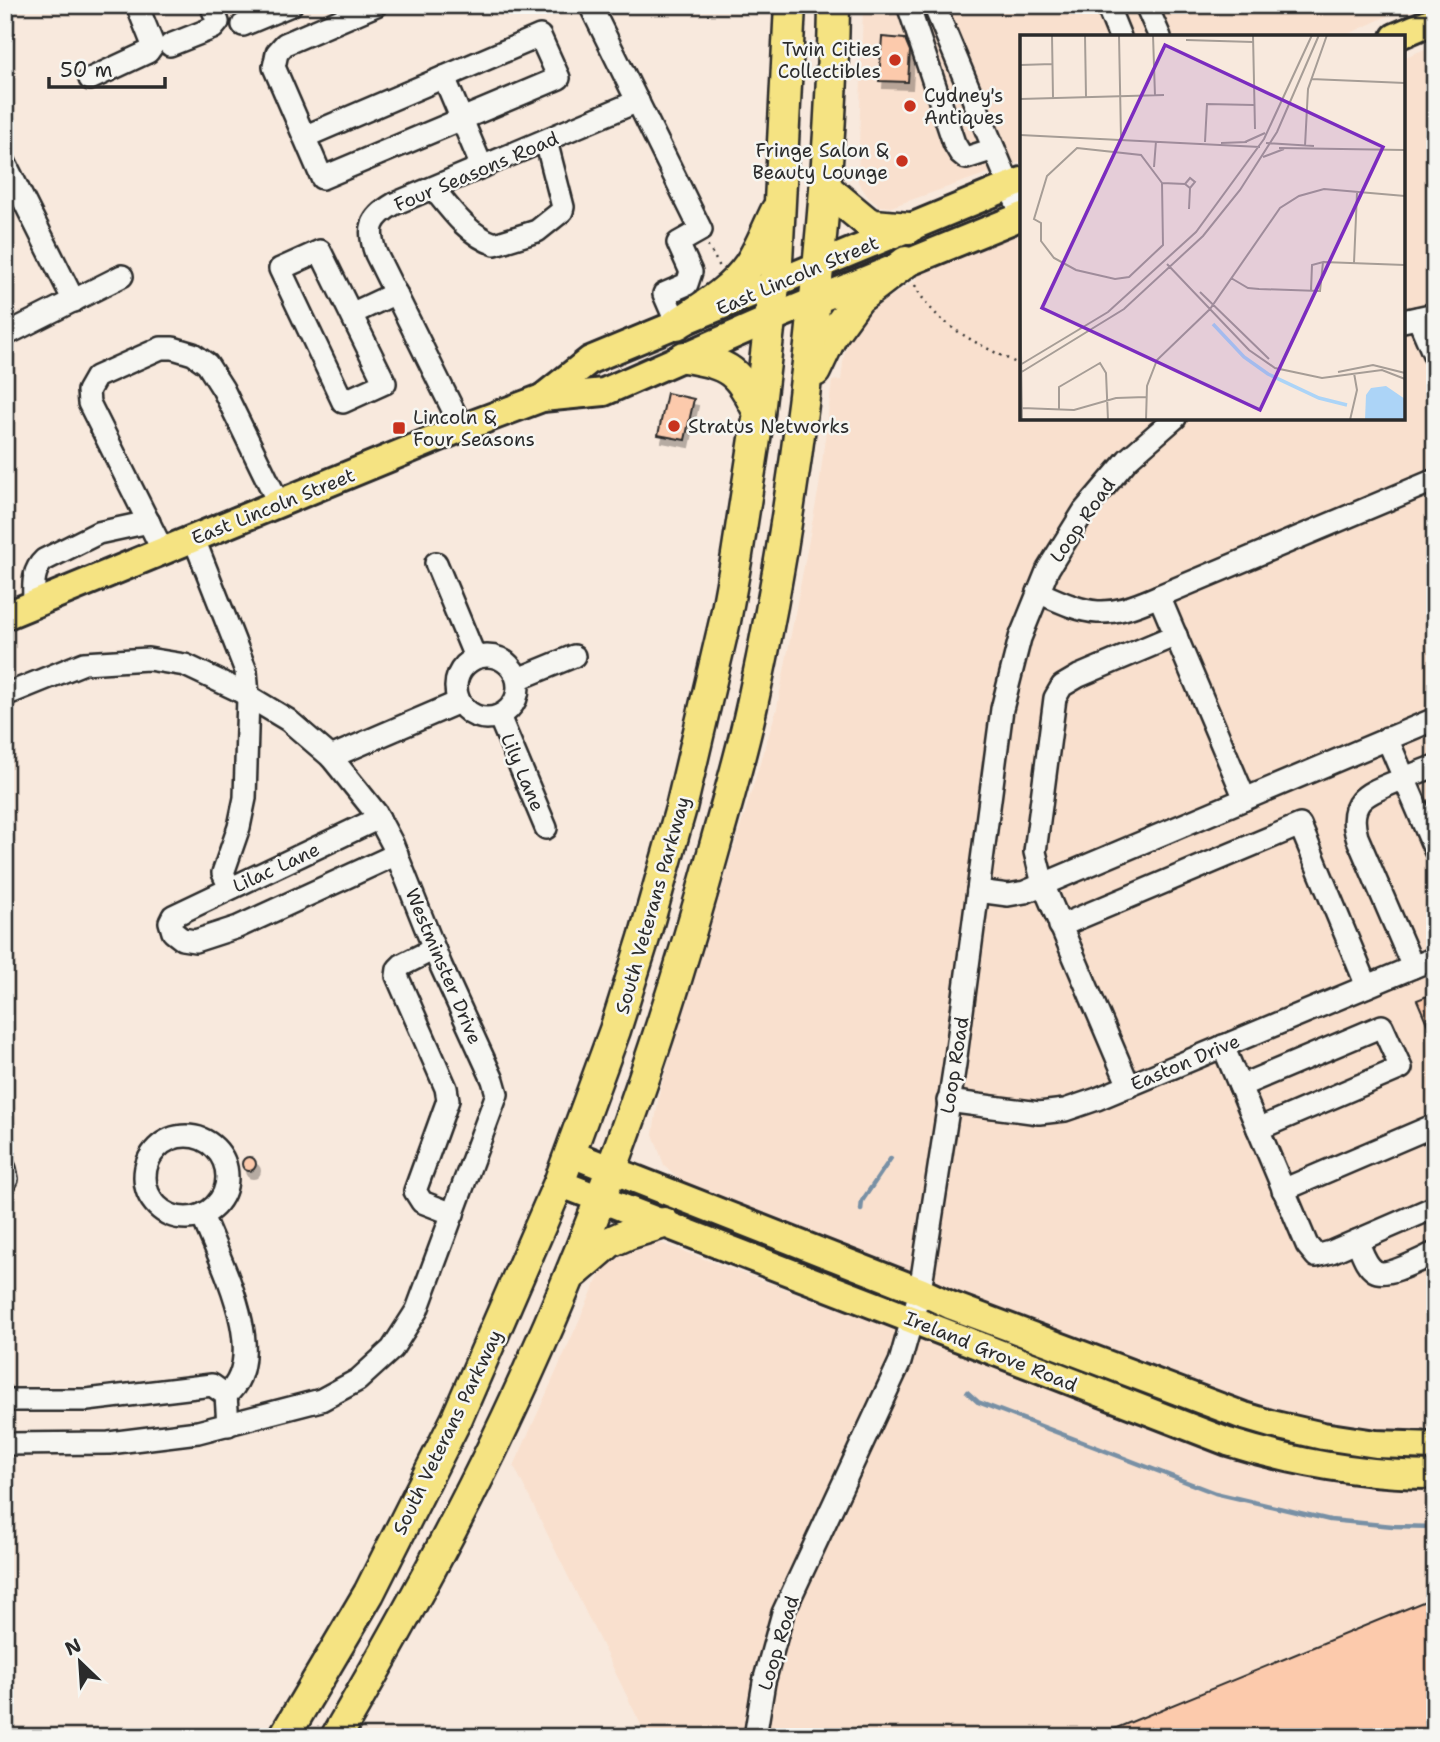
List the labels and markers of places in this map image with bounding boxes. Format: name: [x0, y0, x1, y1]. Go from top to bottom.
place label: Twin Cities Collectibles: [778, 37, 881, 84]
marker: Twin Cities Collectibles: [887, 52, 903, 68]
place label: Cydney's Antiques: [924, 83, 1004, 130]
marker: Cydney's Antiques: [902, 98, 918, 114]
place label: Fringe Salon & Beauty Lounge: [752, 138, 889, 185]
marker: Fringe Salon & Beauty Lounge: [894, 153, 910, 169]
place label: Lincoln & Four Seasons: [413, 405, 535, 452]
place label: Stratus Networks: [688, 414, 849, 439]
marker: Stratus Networks: [666, 418, 682, 434]
marker: Lincoln & Four Seasons: [391, 420, 407, 436]

